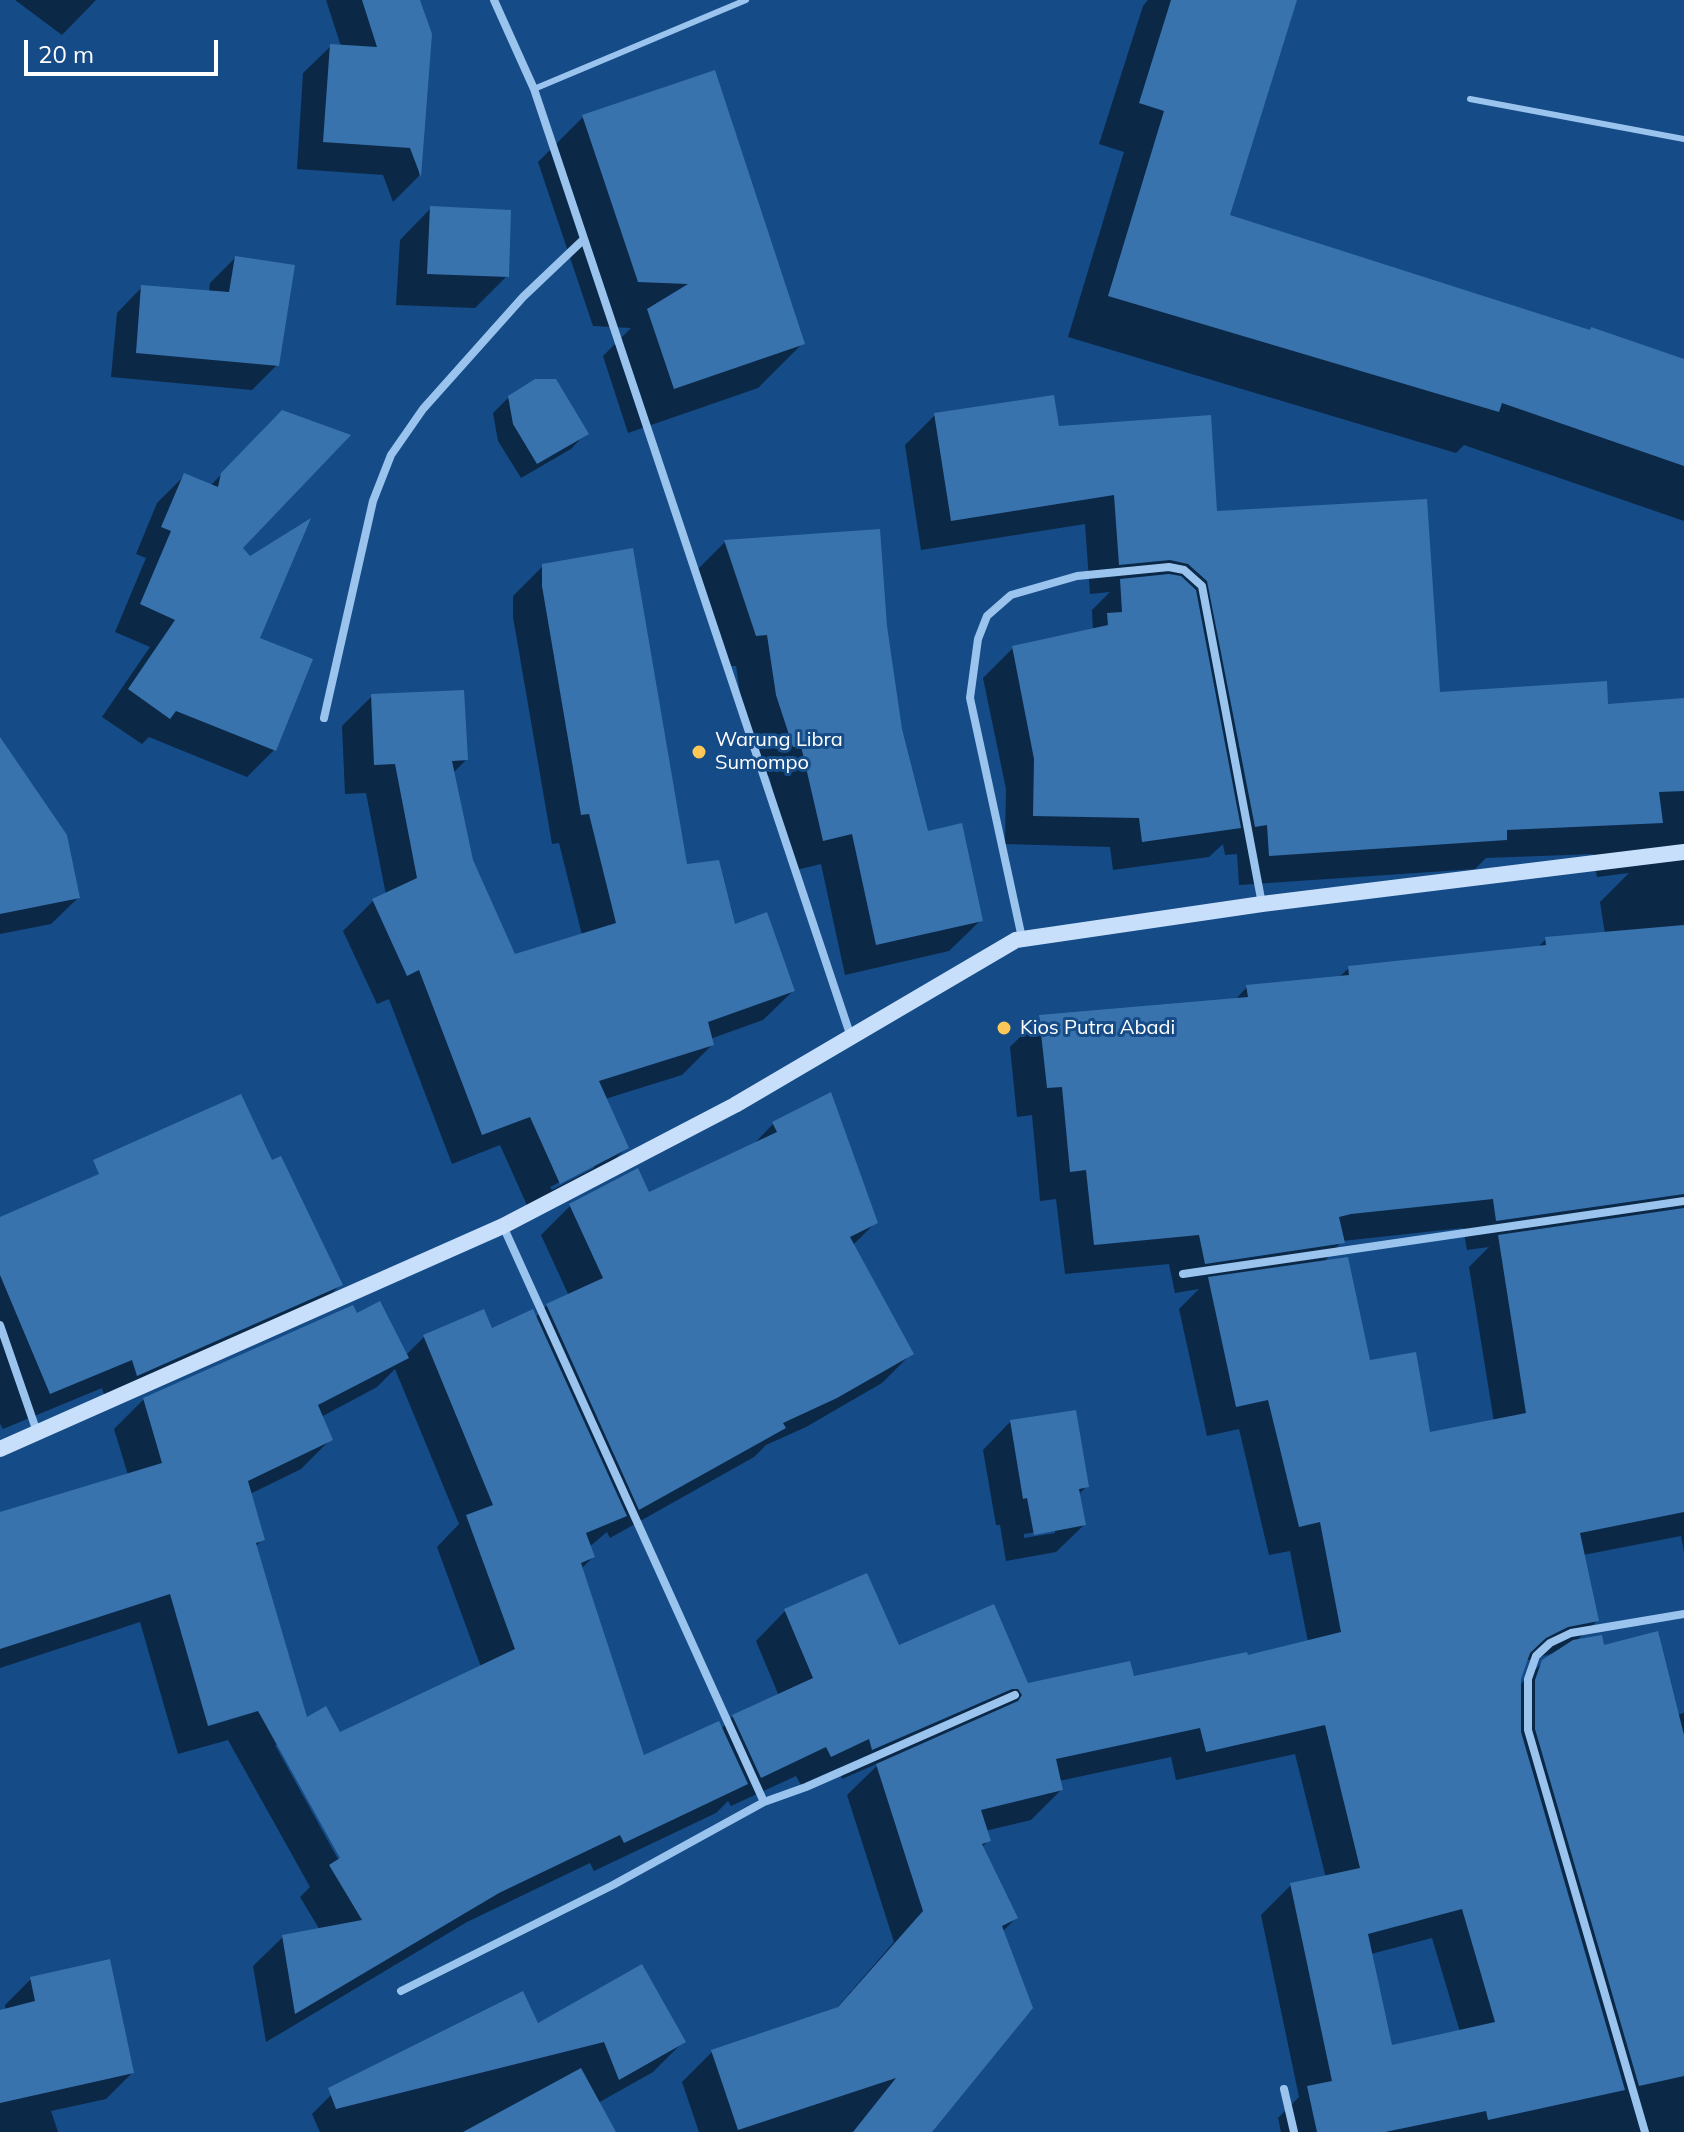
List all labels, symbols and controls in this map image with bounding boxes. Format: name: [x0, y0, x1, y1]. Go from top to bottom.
scale bar: [28, 24, 222, 74]
text: 20 m: [38, 39, 94, 69]
place label: Warung Libra Sumompo: [715, 728, 843, 775]
marker: Warung Libra Sumompo: [690, 743, 708, 761]
place label: Kios Putra Abadi: [1020, 1016, 1175, 1040]
marker: Kios Putra Abadi: [995, 1019, 1013, 1037]

